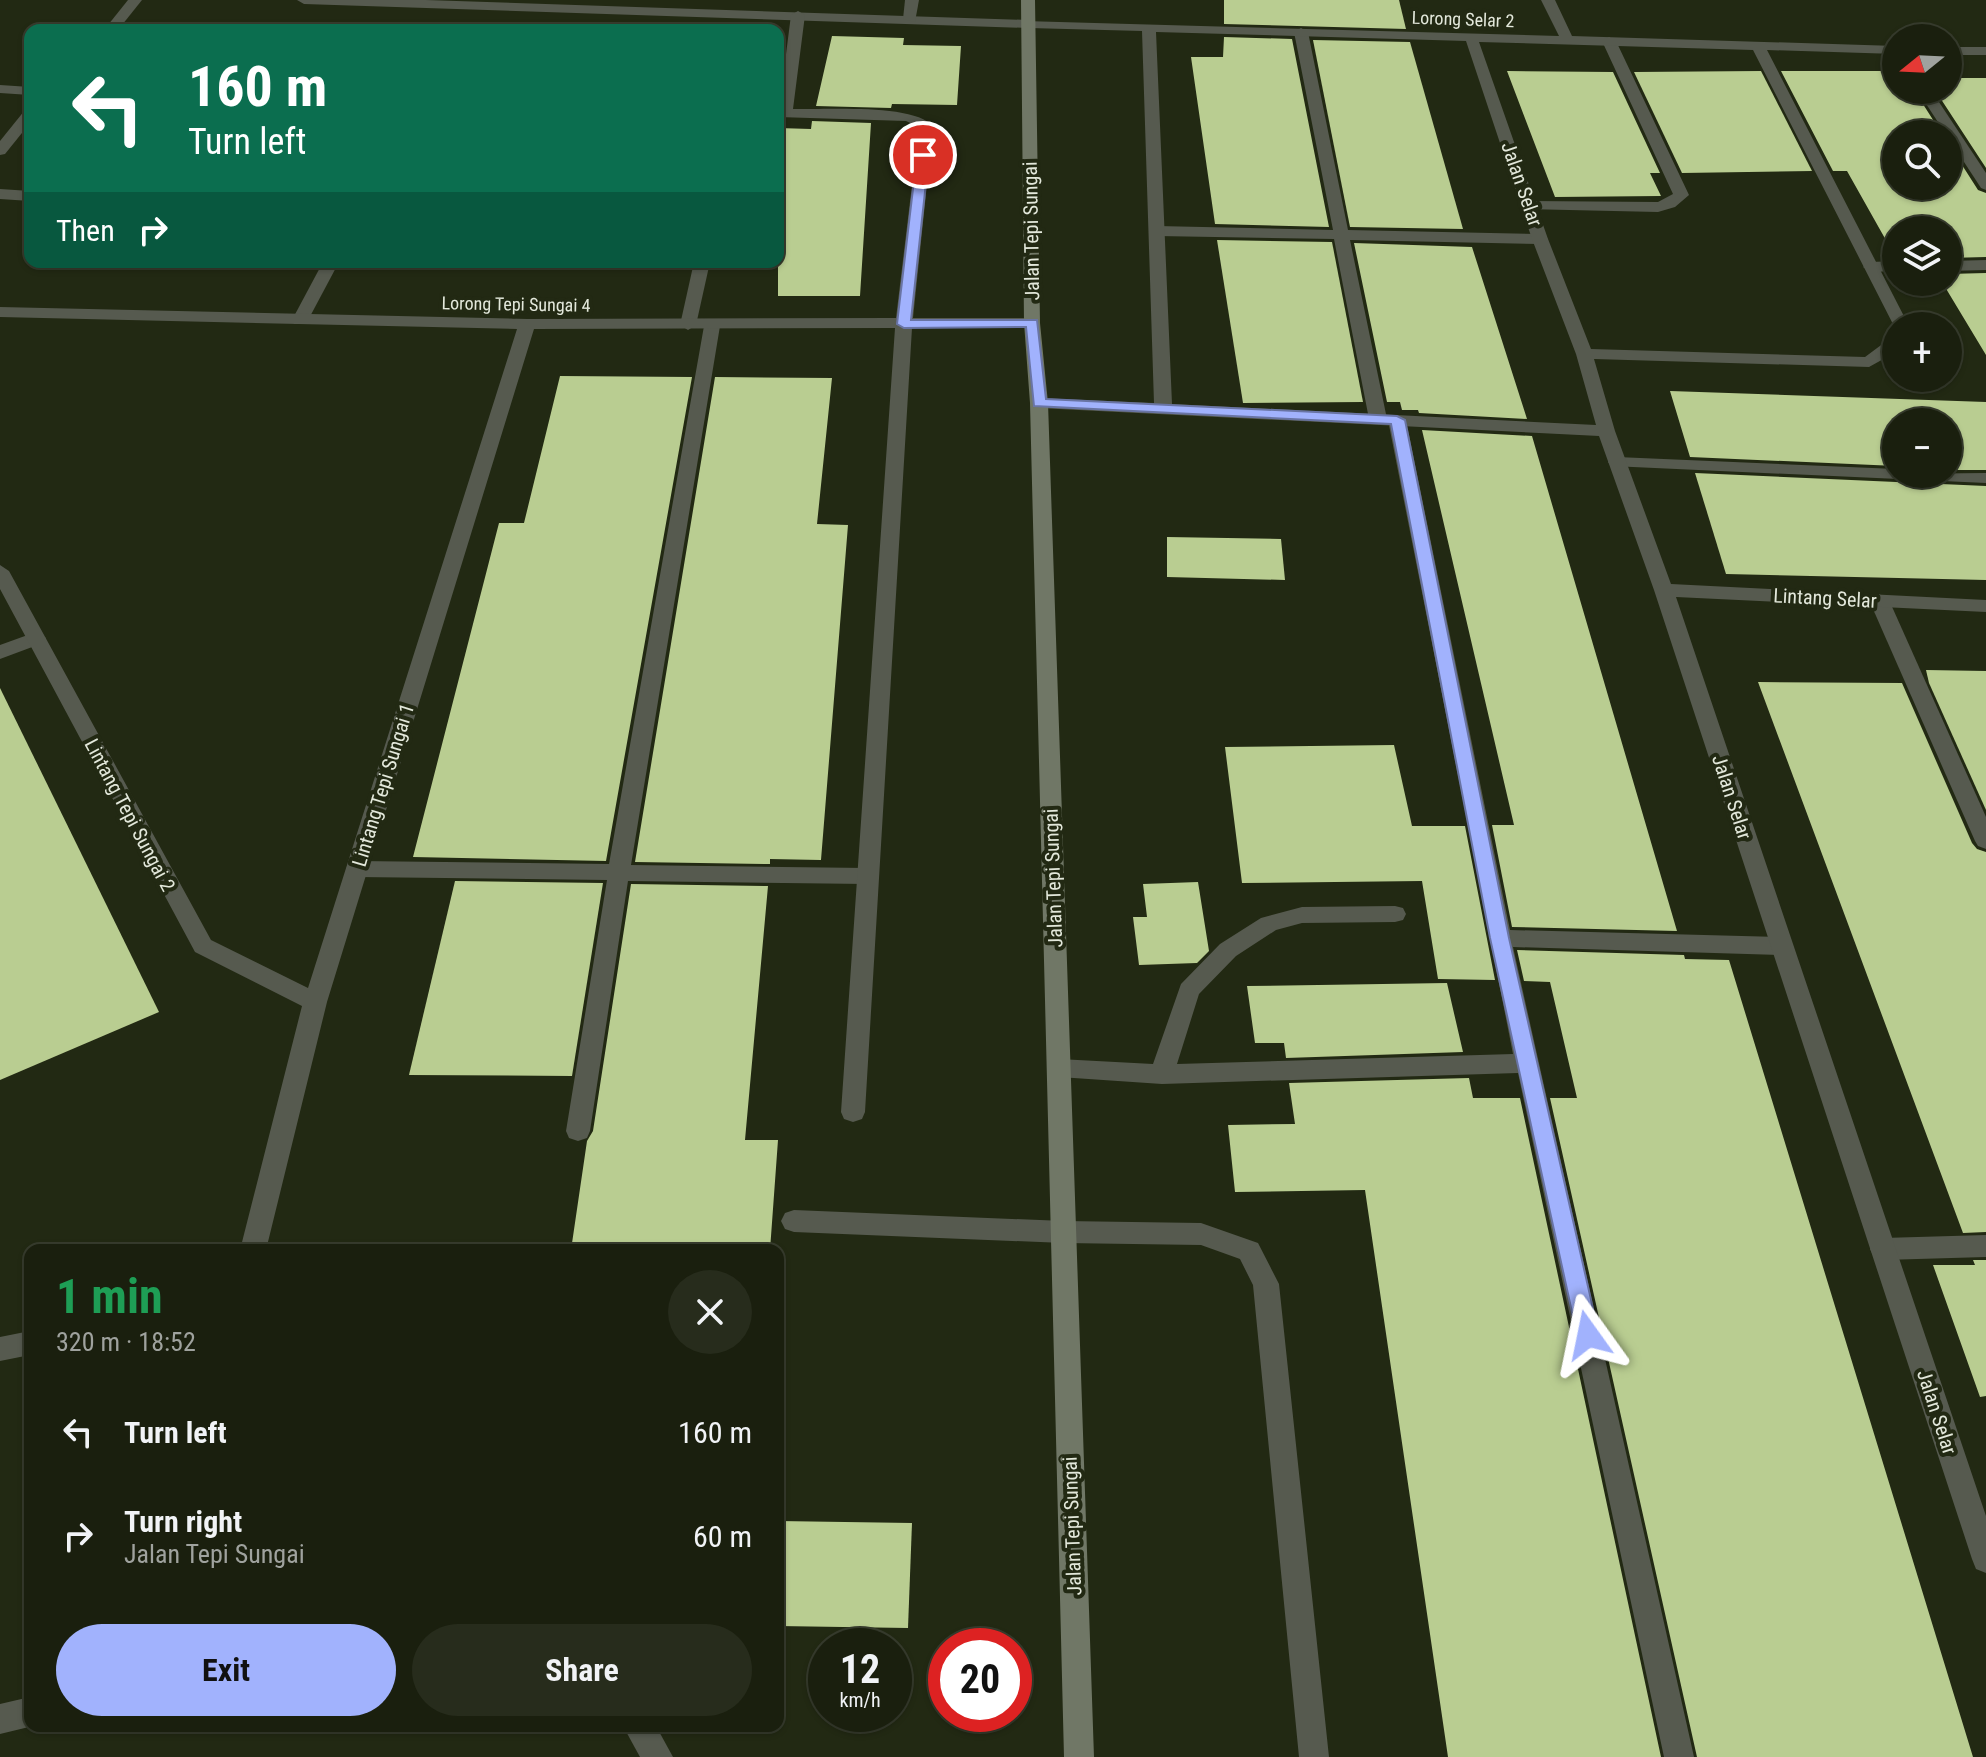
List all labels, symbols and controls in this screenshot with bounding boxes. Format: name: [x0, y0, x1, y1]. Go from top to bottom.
street label: Lorong Selar 2: [1411, 7, 1515, 31]
north arrow: [1882, 24, 1962, 104]
map controls: [1882, 24, 1962, 488]
text: 160 m: [188, 54, 327, 120]
icon: left: [56, 56, 160, 160]
button: search: [1882, 120, 1962, 200]
text: Turn left: [188, 121, 306, 163]
pin: [889, 121, 957, 189]
icon: arrive: [901, 133, 945, 177]
street label: Jalan Selar: [1496, 139, 1548, 229]
street label: Jalan Tepi Sungai: [1018, 161, 1044, 301]
icon: right: [131, 208, 175, 252]
text: Then: [56, 213, 115, 248]
button: layers: [1882, 216, 1962, 296]
street label: Lorong Tepi Sungai 4: [441, 292, 591, 316]
button: +: [1882, 312, 1962, 392]
button: −: [1882, 408, 1962, 488]
street label: Lintang Selar: [1773, 583, 1877, 613]
street label: Lintang Tepi Sungai 1: [347, 701, 419, 869]
street label: Lintang Tepi Sungai 2: [80, 735, 180, 895]
street label: Jalan Selar: [1707, 752, 1757, 842]
street label: Jalan Tepi Sungai: [1039, 808, 1067, 948]
text: 1 min: [56, 1268, 163, 1325]
button: close: [668, 1270, 752, 1354]
position arrow: [1546, 1293, 1630, 1377]
text: 320 m · 18:52: [56, 1327, 196, 1357]
street label: Jalan Selar: [1912, 1367, 1962, 1457]
icon: left: [56, 1410, 100, 1454]
text: Turn left: [124, 1415, 227, 1450]
text: 160 m: [678, 1415, 752, 1450]
street label: Jalan Tepi Sungai: [1058, 1456, 1086, 1596]
text: Turn right: [124, 1504, 242, 1539]
icon: right: [56, 1514, 100, 1558]
text: 60 m: [693, 1519, 752, 1554]
text: Jalan Tepi Sungai: [124, 1539, 305, 1569]
button: Exit: [56, 1624, 396, 1716]
button: Share: [412, 1624, 752, 1716]
speed limit sign: 20: [928, 1628, 1032, 1732]
text: 12: [840, 1646, 880, 1693]
text: km/h: [839, 1688, 881, 1712]

